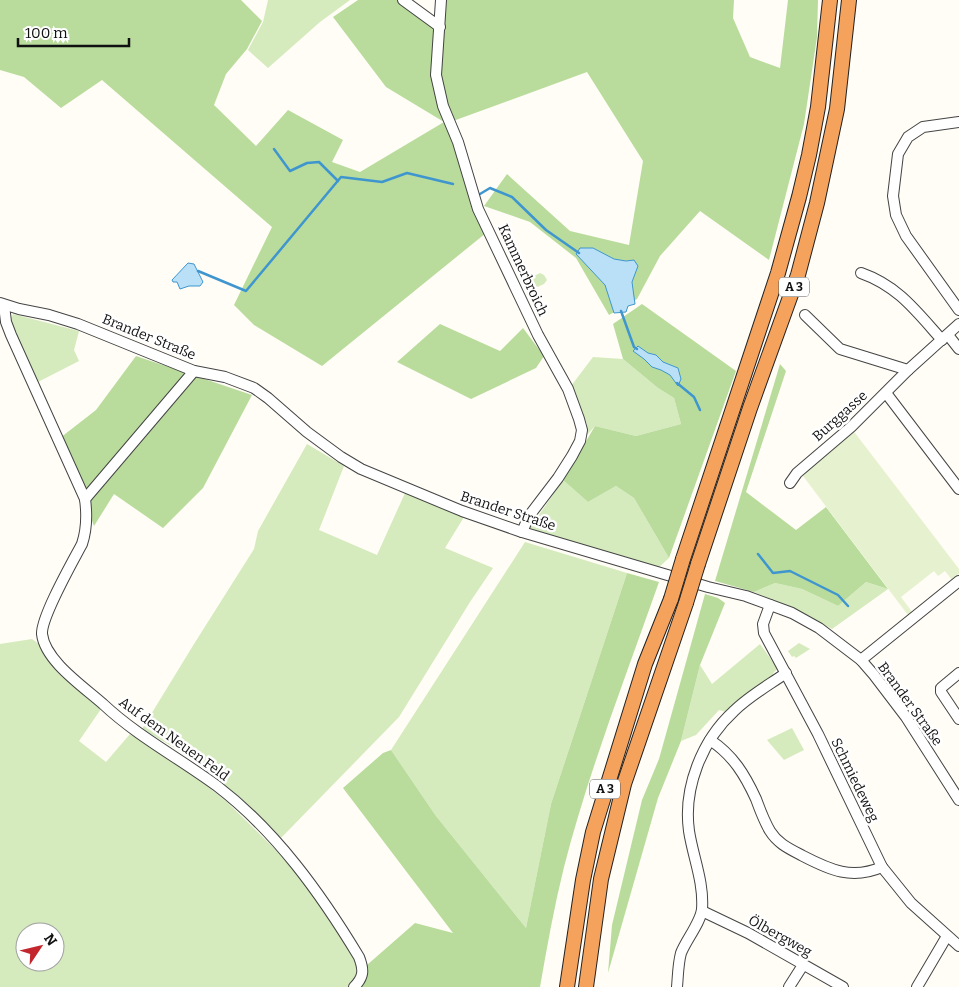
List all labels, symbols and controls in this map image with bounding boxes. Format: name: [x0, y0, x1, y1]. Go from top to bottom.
scale bar: [18, 15, 129, 47]
text: 100 m: [25, 24, 68, 42]
street label: Kammerbroich: [494, 221, 552, 319]
road number: A 3: [779, 278, 809, 296]
street label: Brander Straße: [100, 311, 198, 363]
street label: Burggasse: [809, 387, 871, 445]
street label: Brander Straße: [458, 488, 558, 534]
street label: Brander Straße: [874, 659, 946, 749]
street label: Auf dem Neuen Feld: [116, 693, 232, 785]
street label: Schmiedeweg: [827, 735, 883, 825]
road number: A 3: [590, 780, 620, 799]
street label: Ölbergweg: [745, 912, 815, 961]
north arrow: [15, 922, 65, 972]
text: N: [40, 931, 60, 949]

